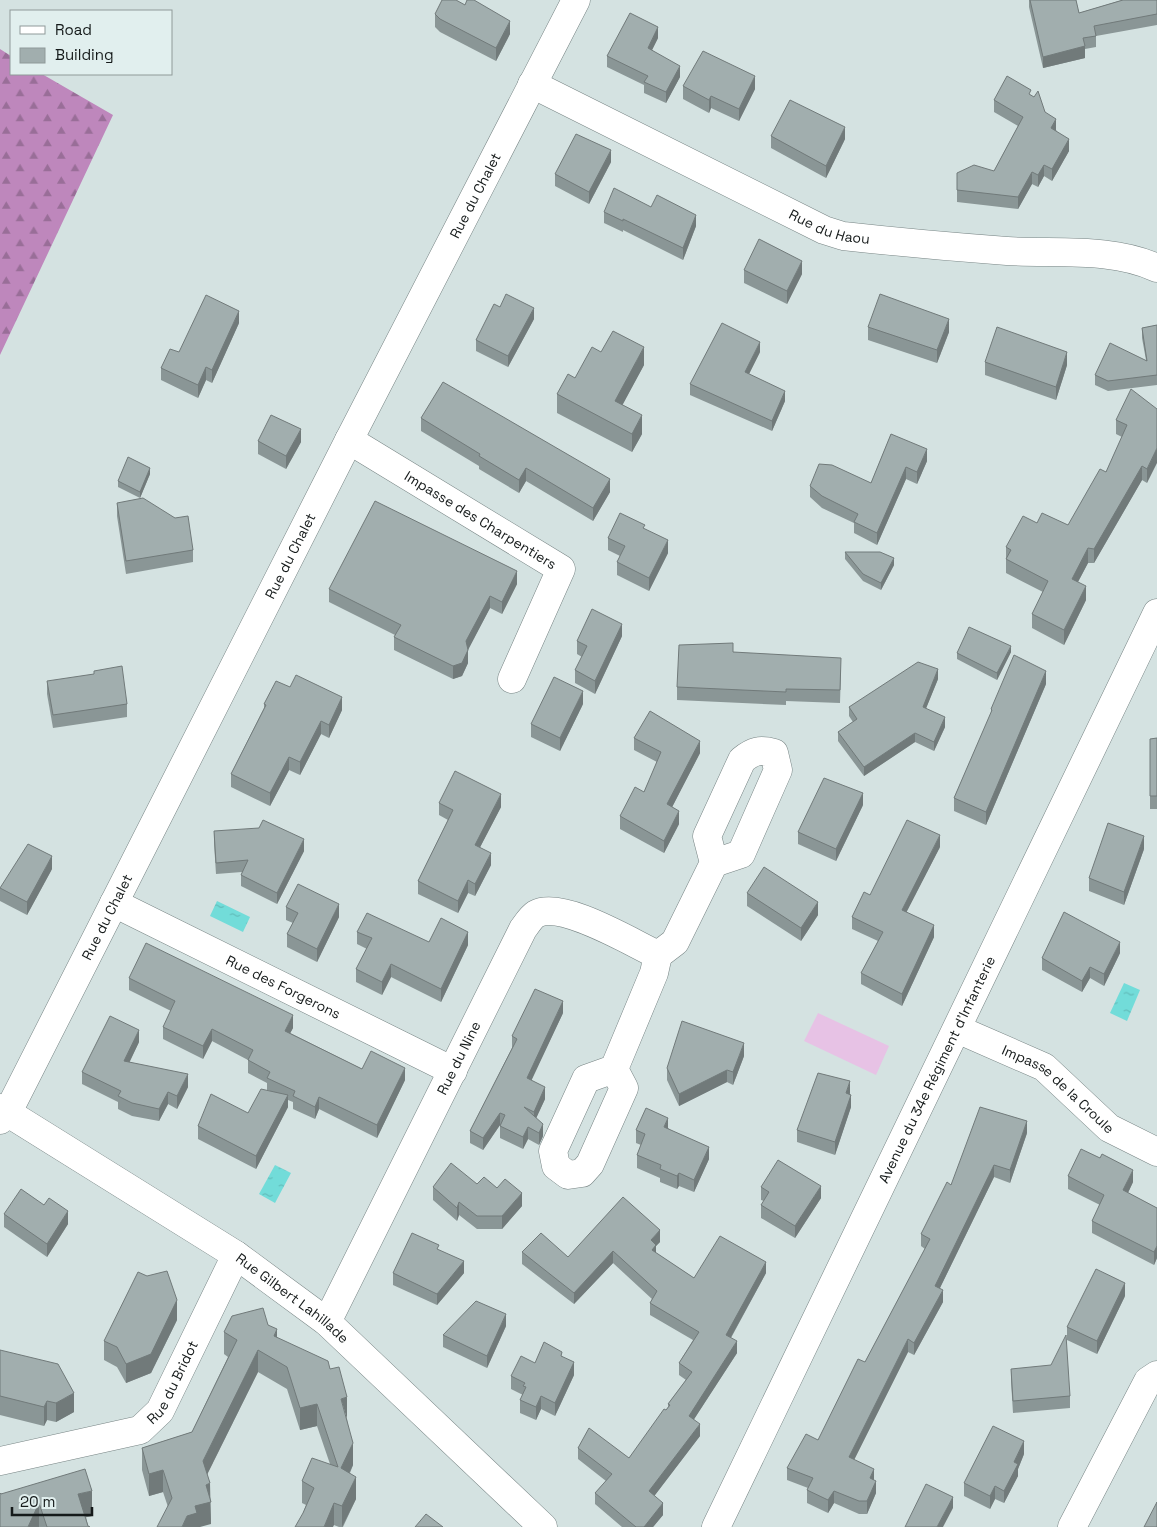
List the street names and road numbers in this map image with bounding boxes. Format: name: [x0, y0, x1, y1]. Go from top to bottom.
street label: Rue du Chalet: [446, 150, 505, 241]
street label: Rue du Haou: [786, 205, 871, 248]
street label: Impasse des Charpentiers: [401, 467, 560, 573]
street label: Rue du Chalet: [261, 510, 320, 602]
street label: Rue du Chalet: [78, 871, 136, 963]
street label: Rue des Forgerons: [223, 951, 344, 1023]
street label: Avenue du 34e Régiment d'Infanterie: [874, 953, 999, 1186]
street label: Rue du Nine: [433, 1018, 485, 1098]
street label: Impasse de la Croule: [999, 1041, 1118, 1137]
street label: Rue Gilbert Lahillade: [232, 1249, 353, 1347]
street label: Rue du Bridot: [143, 1338, 202, 1428]

